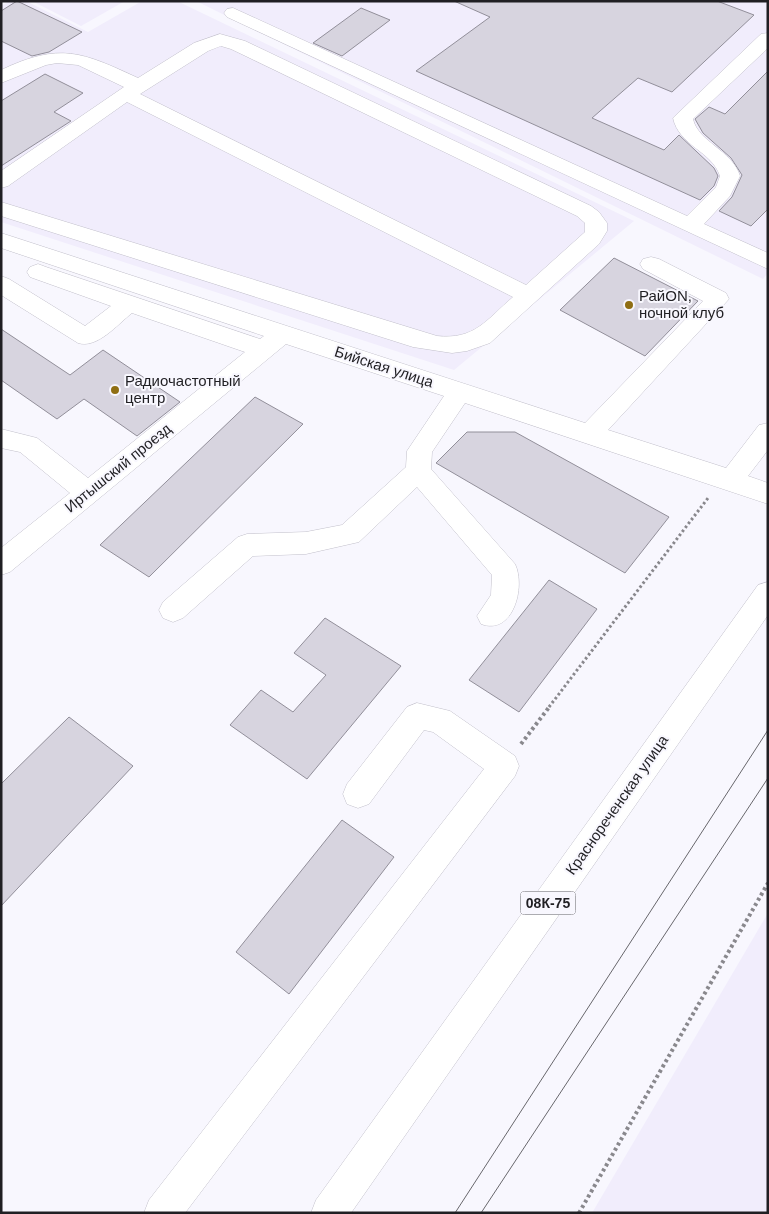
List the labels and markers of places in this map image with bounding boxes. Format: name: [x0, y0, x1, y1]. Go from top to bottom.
place label: РайON, ночной клуб: [639, 287, 724, 321]
marker: РайON, ночной клуб: [623, 299, 635, 311]
place label: Радиочастотный центр: [125, 372, 241, 406]
marker: Радиочастотный центр: [109, 384, 121, 396]

